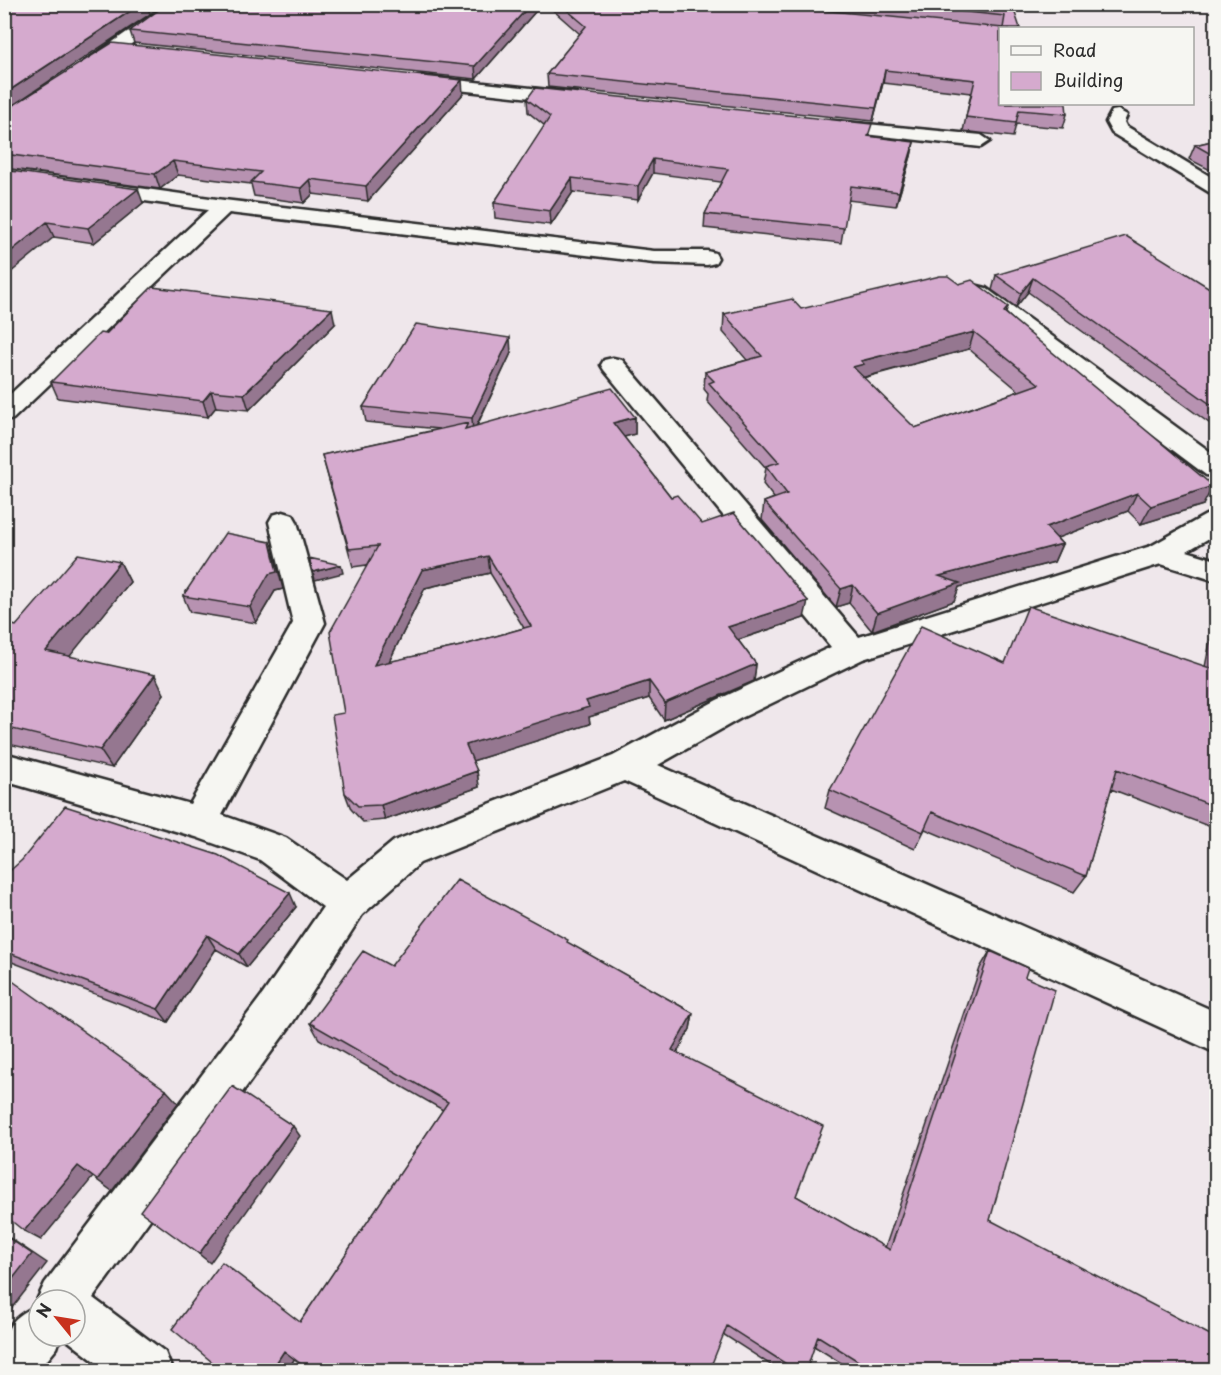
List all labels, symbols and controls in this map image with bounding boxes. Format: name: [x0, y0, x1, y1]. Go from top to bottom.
legend: [999, 27, 1194, 105]
text: Road: [1053, 36, 1097, 63]
text: Building: [1053, 66, 1123, 93]
north arrow: [27, 1288, 87, 1348]
text: N: [30, 1299, 57, 1321]

